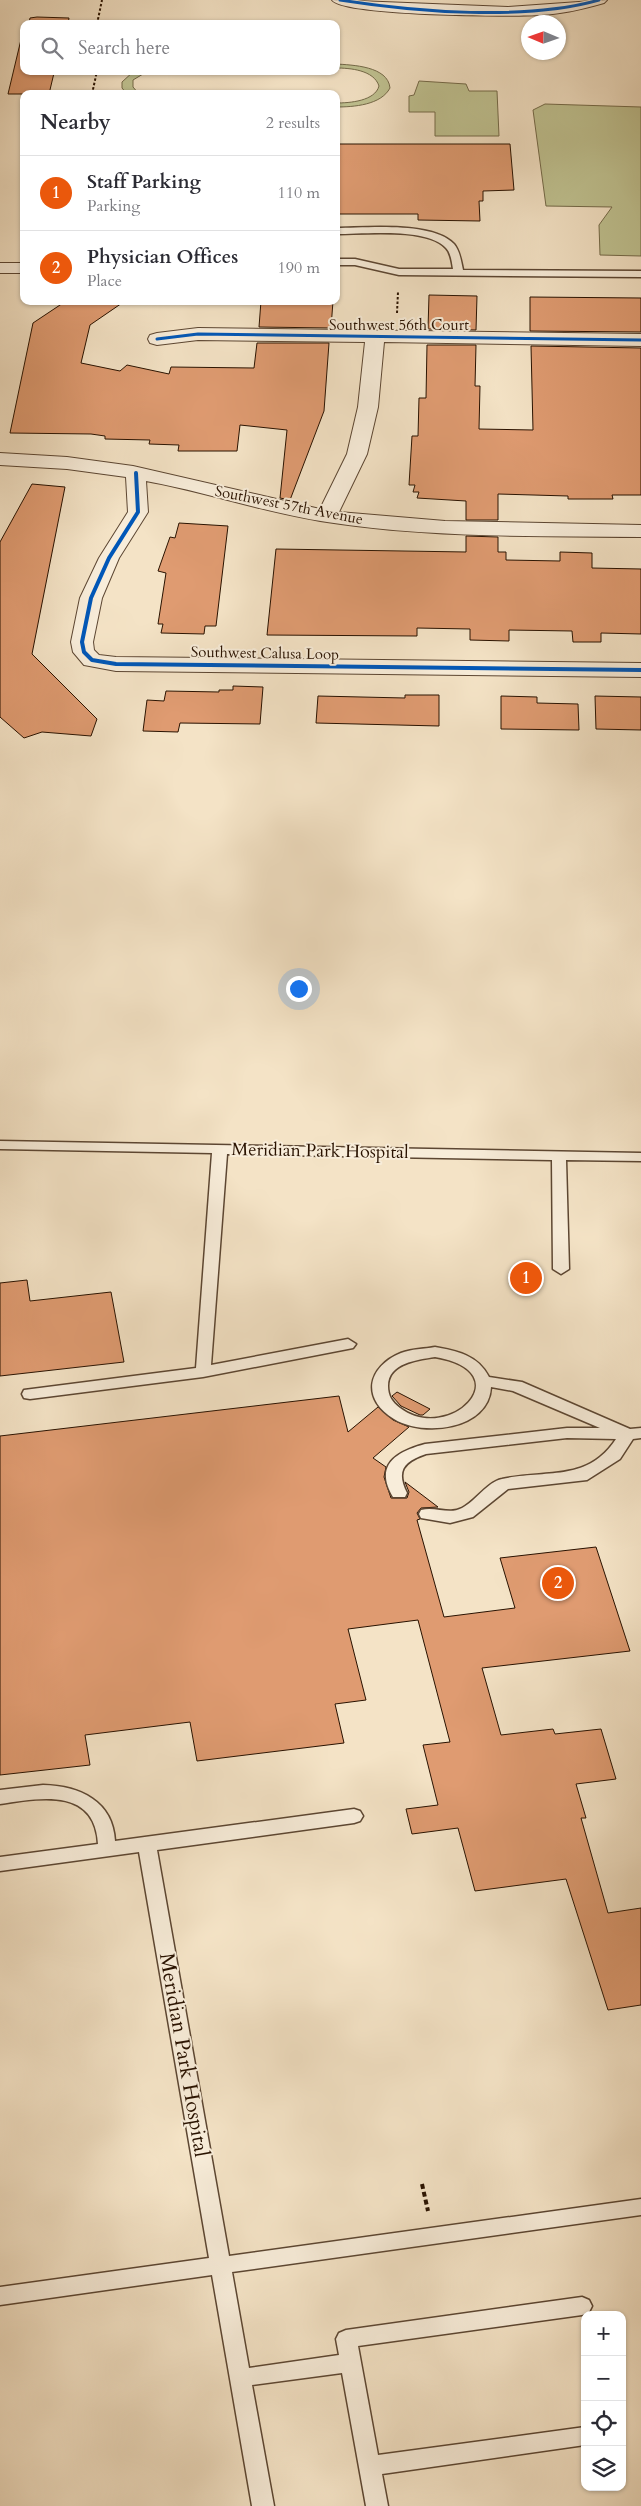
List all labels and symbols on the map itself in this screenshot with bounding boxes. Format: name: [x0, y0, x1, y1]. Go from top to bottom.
north arrow: [521, 15, 566, 60]
street label: Southwest 56th Court: [329, 315, 469, 335]
street label: Southwest 57th Avenue: [213, 481, 365, 529]
street label: Southwest Calusa Loop: [191, 642, 339, 664]
your location: [286, 976, 312, 1002]
street label: Meridian Park Hospital: [231, 1137, 409, 1165]
pin: 1: [510, 1259, 542, 1297]
pin: 2: [542, 1564, 574, 1602]
street label: Meridian Park Hospital: [152, 1951, 216, 2159]

